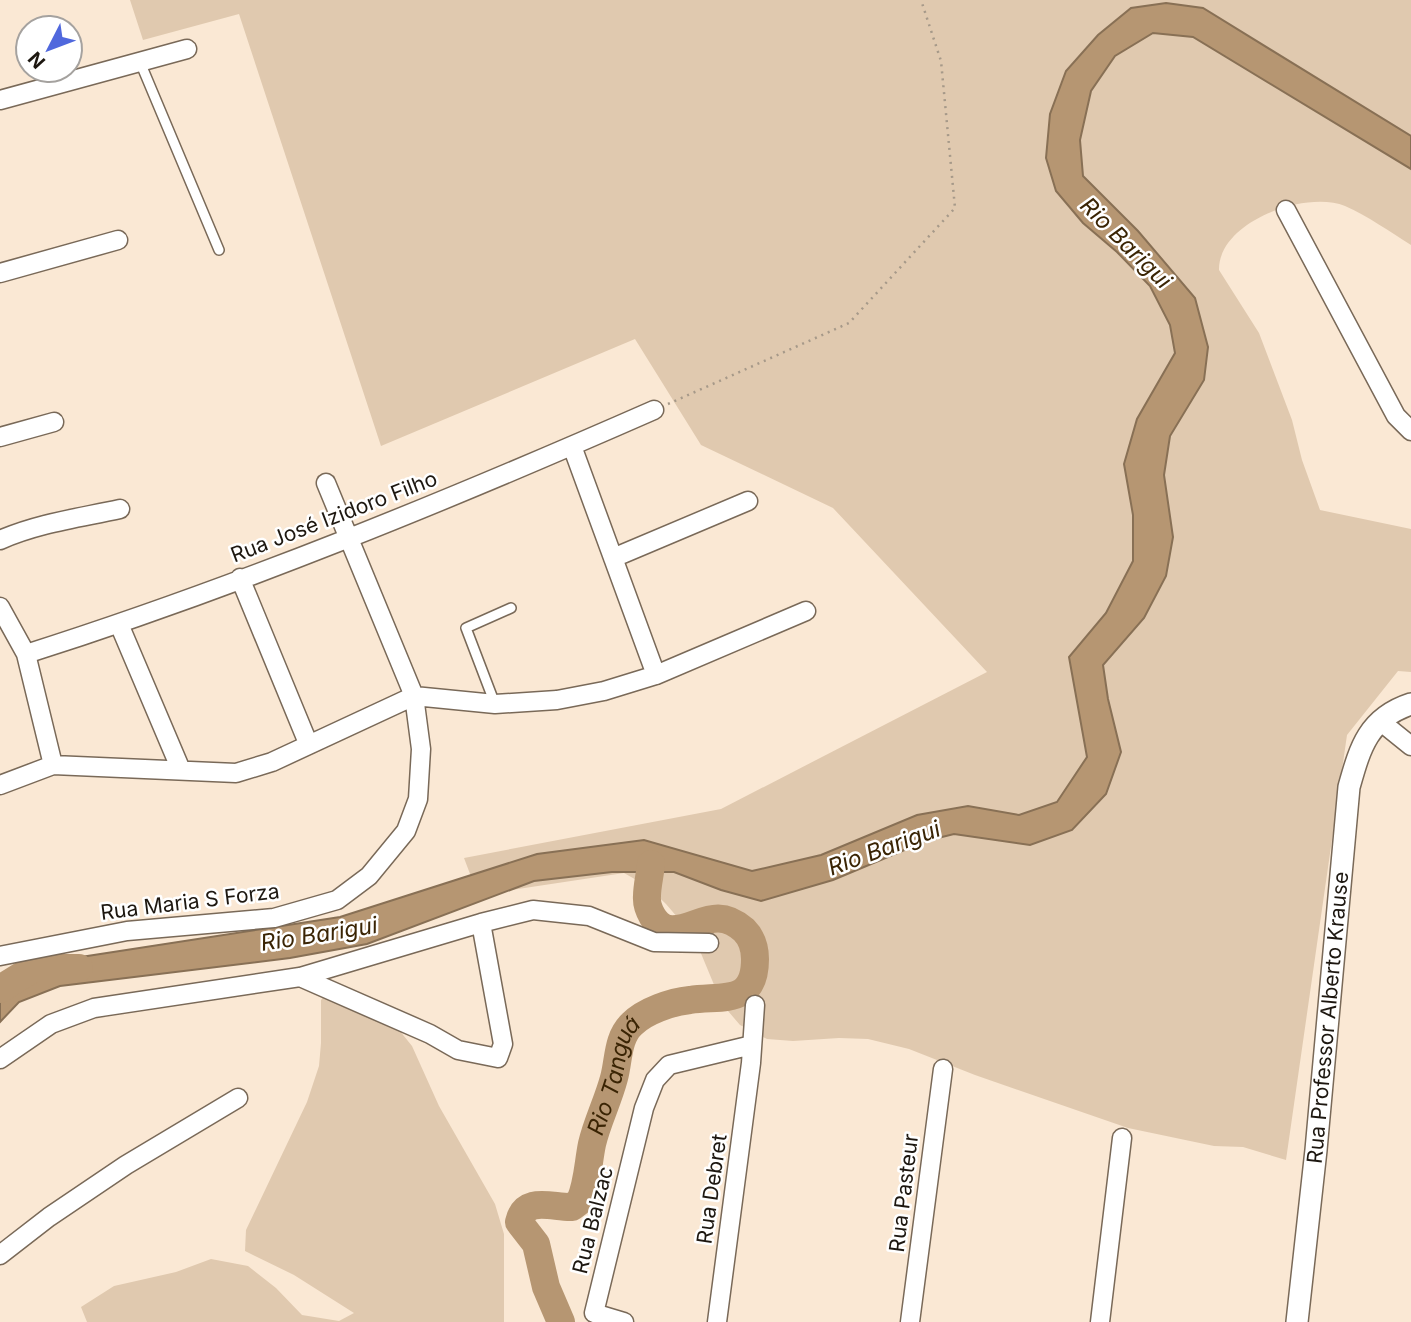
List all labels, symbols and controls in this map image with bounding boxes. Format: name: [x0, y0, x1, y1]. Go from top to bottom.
north arrow: [14, 14, 84, 84]
text: N: [23, 47, 50, 73]
water label: Rio Barigui: [1074, 191, 1178, 295]
street label: Rua José Izidoro Filho: [227, 466, 440, 567]
water label: Rio Barigui: [824, 815, 944, 881]
street label: Rua Professor Alberto Krause: [1302, 871, 1353, 1165]
street label: Rua Maria S Forza: [99, 878, 281, 925]
water label: Rio Barigui: [259, 911, 380, 957]
water label: Rio Tanguá: [581, 1010, 646, 1139]
street label: Rua Debret: [691, 1132, 732, 1245]
street label: Rua Pasteur: [884, 1132, 923, 1254]
street label: Rua Balzac: [567, 1164, 618, 1276]

